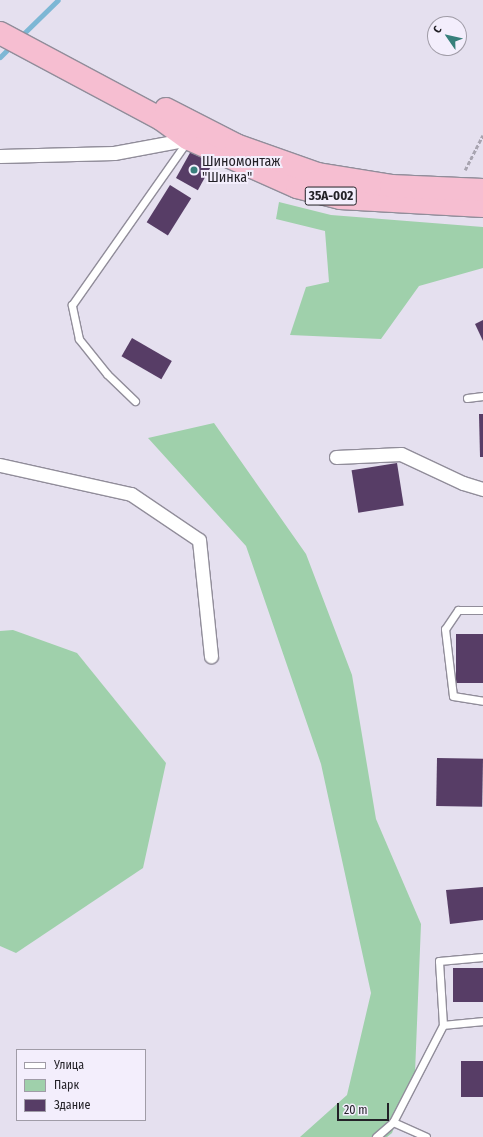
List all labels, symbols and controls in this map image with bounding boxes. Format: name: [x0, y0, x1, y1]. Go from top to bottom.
north arrow: [427, 16, 467, 56]
text: С: [430, 24, 444, 36]
place label: Шиномонтаж "Шинка": [202, 154, 280, 186]
marker: Шиномонтаж "Шинка": [189, 165, 199, 175]
road number: 35А-002: [304, 185, 358, 207]
legend: [16, 1049, 146, 1121]
text: Улица: [54, 1058, 84, 1072]
text: Парк: [54, 1078, 79, 1092]
scale bar: [339, 1095, 391, 1121]
text: Здание: [54, 1098, 90, 1112]
text: 20 m: [344, 1103, 368, 1117]

